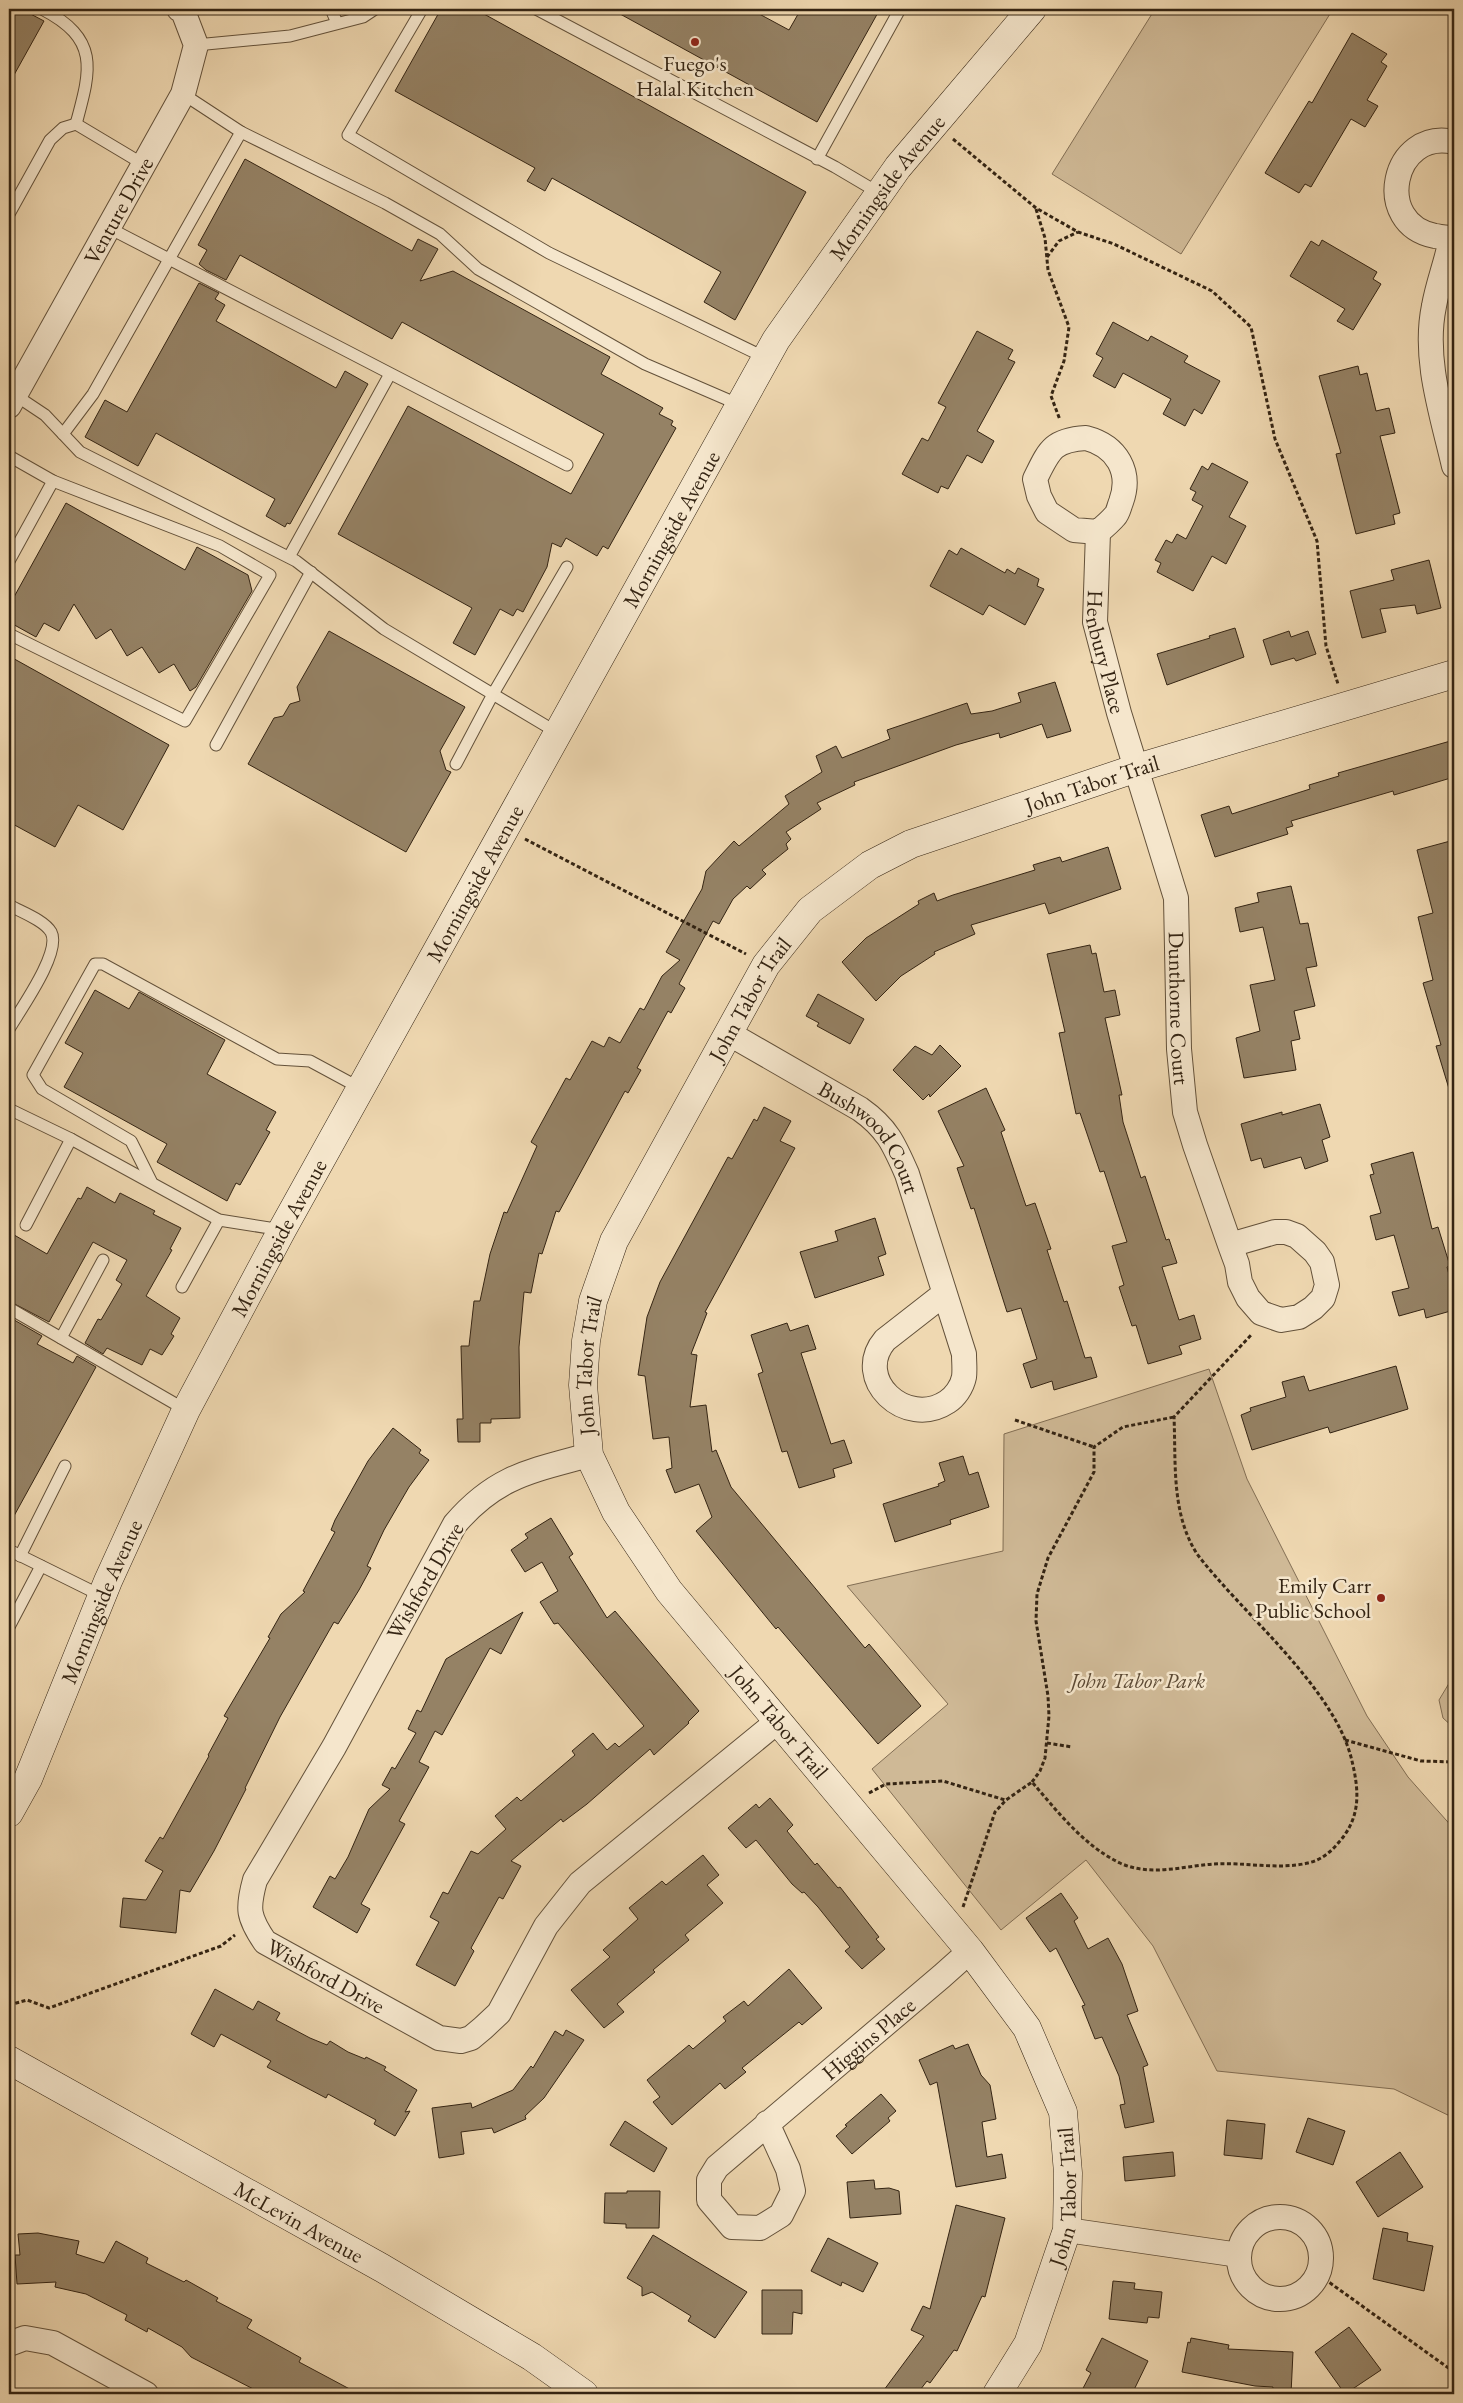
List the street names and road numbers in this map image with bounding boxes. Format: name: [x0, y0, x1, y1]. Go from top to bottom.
street label: Morningside Avenue: [822, 108, 951, 266]
street label: Venture Drive: [77, 151, 160, 269]
street label: Morningside Avenue: [616, 445, 727, 613]
street label: Henbury Place: [1080, 590, 1133, 717]
street label: John Tabor Trail: [1019, 748, 1162, 820]
street label: Morningside Avenue: [419, 799, 530, 967]
street label: John Tabor Trail: [700, 931, 797, 1068]
street label: Dunthorne Court: [1162, 931, 1197, 1086]
street label: Bushwood Court: [813, 1074, 927, 1197]
street label: Morningside Avenue: [224, 1153, 333, 1322]
street label: John Tabor Trail: [568, 1292, 608, 1438]
street label: Morningside Avenue: [54, 1514, 149, 1688]
street label: Wishford Drive: [380, 1517, 470, 1645]
street label: John Tabor Trail: [722, 1658, 835, 1785]
street label: Wishford Drive: [262, 1931, 391, 2020]
street label: Higgins Place: [815, 1990, 922, 2086]
street label: John Tabor Trail: [1041, 2126, 1083, 2272]
street label: McLevin Avenue: [229, 2174, 369, 2270]

